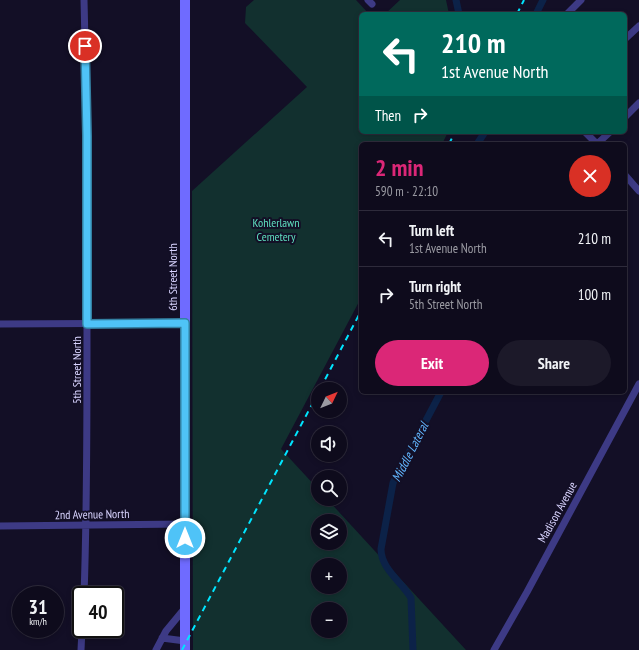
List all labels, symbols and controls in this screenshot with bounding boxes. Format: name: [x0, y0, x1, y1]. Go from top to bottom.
text: 210 m: [441, 24, 505, 61]
icon: left: [375, 28, 427, 80]
pin: [68, 29, 102, 63]
icon: arrive: [74, 35, 96, 57]
text: 1st Avenue North: [441, 60, 549, 83]
icon: right: [409, 104, 431, 126]
text: Then: [375, 106, 401, 125]
text: 2 min: [375, 152, 423, 183]
button: close: [569, 155, 611, 197]
text: 590 m · 22:10: [375, 183, 438, 200]
park label: Kohlerlawn Cemetery: [253, 215, 299, 244]
text: Turn left: [409, 221, 454, 240]
icon: left: [375, 228, 397, 250]
text: 210 m: [578, 229, 611, 248]
text: 1st Avenue North: [409, 240, 487, 257]
street label: 6th Street North: [165, 243, 180, 311]
text: Turn right: [409, 277, 461, 296]
icon: right: [375, 284, 397, 306]
text: 100 m: [578, 285, 611, 304]
text: 5th Street North: [409, 296, 482, 313]
street label: 5th Street North: [69, 336, 84, 404]
button: Exit: [375, 340, 489, 386]
button: Share: [497, 340, 611, 386]
north arrow: [311, 382, 347, 418]
map controls: [311, 382, 347, 638]
water label: Middle Lateral: [388, 418, 433, 485]
button: sound: [311, 426, 347, 462]
button: search: [311, 470, 347, 506]
street label: Madison Avenue: [534, 479, 580, 545]
street label: 2nd Avenue North: [54, 506, 130, 522]
button: layers: [311, 514, 347, 550]
position arrow: [164, 517, 206, 559]
button: +: [311, 558, 347, 594]
speed limit sign: 40: [72, 586, 124, 638]
text: 31: [28, 594, 48, 620]
button: −: [311, 602, 347, 638]
text: km/h: [29, 615, 47, 628]

